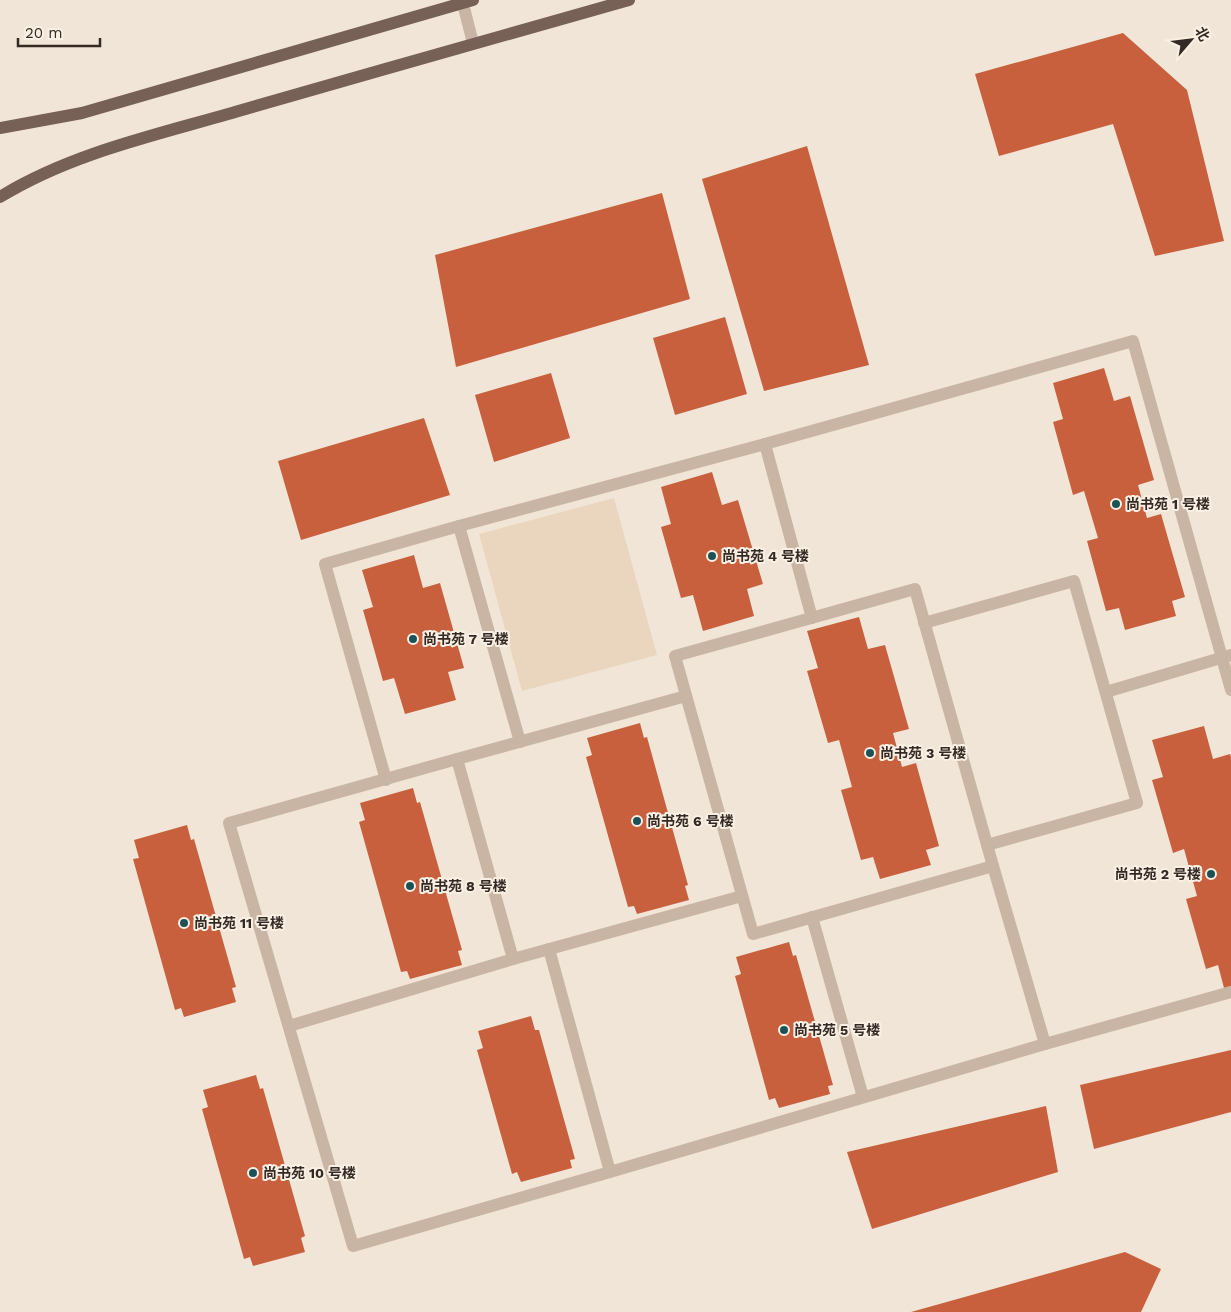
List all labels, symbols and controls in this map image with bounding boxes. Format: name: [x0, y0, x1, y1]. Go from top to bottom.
scale bar: [18, 15, 100, 47]
north arrow: [1166, 15, 1216, 65]
text: 20 m: [25, 24, 63, 42]
text: 北: [1192, 24, 1213, 44]
place label: 尚书苑 1 号楼: [1126, 496, 1210, 512]
marker: 尚书苑 1 号楼: [1110, 498, 1122, 510]
place label: 尚书苑 4 号楼: [722, 548, 809, 564]
marker: 尚书苑 4 号楼: [706, 550, 718, 562]
place label: 尚书苑 7 号楼: [423, 631, 509, 647]
marker: 尚书苑 7 号楼: [407, 633, 419, 645]
place label: 尚书苑 3 号楼: [880, 745, 966, 761]
marker: 尚书苑 3 号楼: [864, 747, 876, 759]
place label: 尚书苑 6 号楼: [647, 813, 734, 829]
marker: 尚书苑 6 号楼: [631, 815, 643, 827]
place label: 尚书苑 2 号楼: [1115, 866, 1201, 882]
marker: 尚书苑 2 号楼: [1205, 868, 1217, 880]
place label: 尚书苑 8 号楼: [420, 878, 507, 894]
marker: 尚书苑 8 号楼: [404, 880, 416, 892]
place label: 尚书苑 11 号楼: [194, 915, 284, 931]
marker: 尚书苑 11 号楼: [178, 917, 190, 929]
place label: 尚书苑 5 号楼: [794, 1022, 880, 1038]
marker: 尚书苑 5 号楼: [778, 1024, 790, 1036]
place label: 尚书苑 10 号楼: [263, 1165, 356, 1181]
marker: 尚书苑 10 号楼: [247, 1167, 259, 1179]

